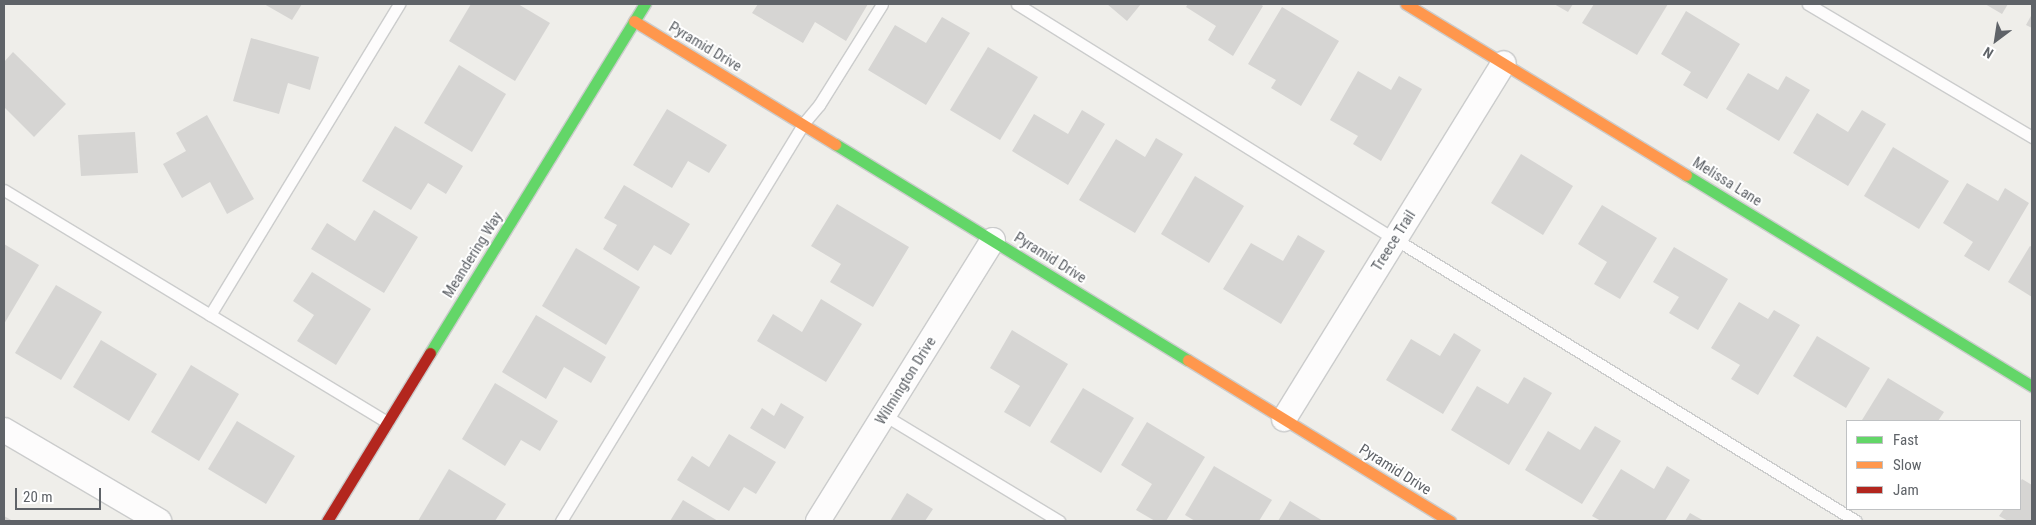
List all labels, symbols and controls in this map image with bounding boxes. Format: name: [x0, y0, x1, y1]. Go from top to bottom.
north arrow: [1971, 15, 2021, 65]
street label: Pyramid Drive: [665, 18, 745, 76]
text: N: [1980, 44, 1996, 62]
street label: Melissa Lane: [1689, 154, 1765, 210]
street label: Treece Trail: [1368, 207, 1420, 275]
street label: Meandering Way: [439, 209, 507, 301]
street label: Pyramid Drive: [1011, 229, 1089, 287]
street label: Wilmington Drive: [872, 334, 940, 428]
legend: [1846, 420, 2021, 510]
text: Fast: [1893, 431, 1918, 449]
street label: Pyramid Drive: [1356, 441, 1434, 499]
text: Slow: [1893, 456, 1922, 474]
scale bar: [18, 478, 104, 510]
text: Jam: [1893, 481, 1919, 499]
text: 20 m: [23, 488, 53, 506]

